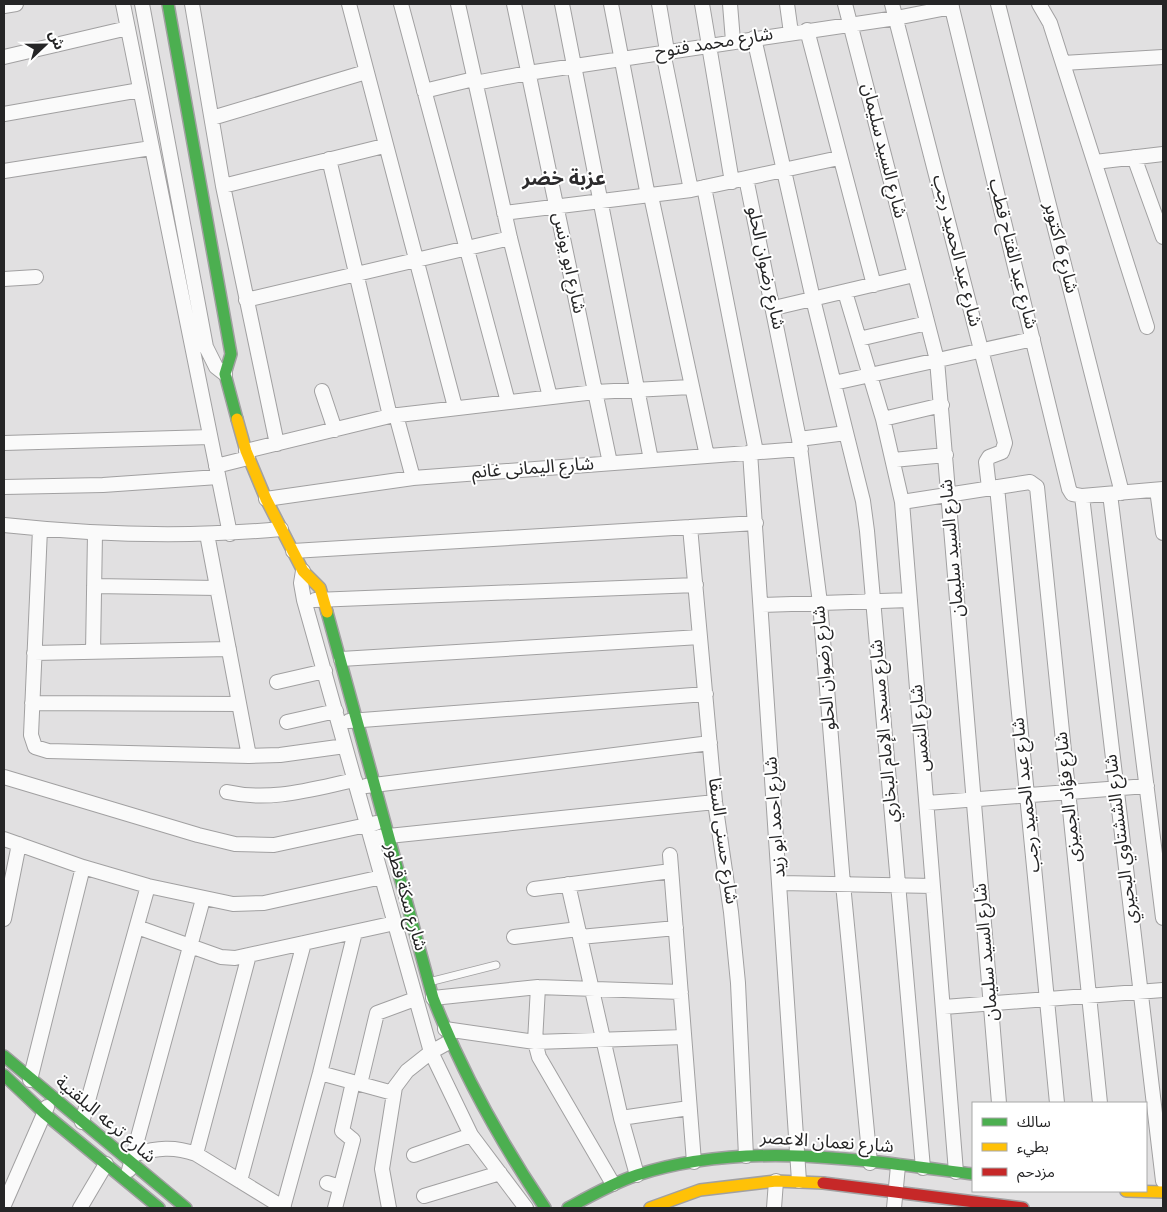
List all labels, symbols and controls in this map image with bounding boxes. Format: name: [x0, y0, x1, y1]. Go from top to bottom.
north arrow: [20, 20, 70, 70]
street label: شارع محمد فتوح: [653, 23, 775, 66]
text: ش: [44, 29, 67, 53]
street label: شارع السيد سليمان: [854, 81, 911, 221]
district label: عزبة خضر: [521, 167, 606, 193]
street label: شارع عبد الحميد رجب: [925, 173, 986, 330]
street label: شارع عبد الفتاح قطب: [981, 176, 1042, 332]
street label: شارع 6 اكتوبر: [1036, 199, 1082, 296]
street label: شارع رضوان الحلو: [740, 204, 789, 332]
street label: شارع ابو يونس: [545, 210, 590, 316]
street label: شارع اليمانى غانم: [471, 453, 595, 486]
street label: شارع السيد سليمان: [936, 478, 971, 618]
street label: شارع رضوان الحلو: [808, 604, 843, 731]
street label: شارع مسجد الإمام البخاري: [866, 638, 905, 824]
street label: شارع النمس: [906, 683, 937, 773]
street label: شارع عبد الحميد رجب: [1007, 716, 1048, 874]
street label: شارع فؤاد الجميزى: [1051, 730, 1088, 863]
street label: شارع الششتاوي البحيري: [1100, 753, 1145, 925]
street label: شارع احمد ابو زيد: [760, 756, 793, 878]
street label: شارع حسنى السقا: [701, 776, 742, 906]
street label: شارع سكة قطور: [377, 839, 431, 954]
street label: شارع السيد سليمان: [970, 882, 1005, 1022]
street label: شارع ترعه البلقنية: [49, 1071, 160, 1170]
legend: [972, 1102, 1147, 1192]
text: سالك: [1017, 1114, 1051, 1133]
street label: شارع نعمان الاعصر: [758, 1127, 895, 1160]
text: بطيء: [1017, 1139, 1049, 1158]
text: مزدحم: [1017, 1164, 1055, 1183]

